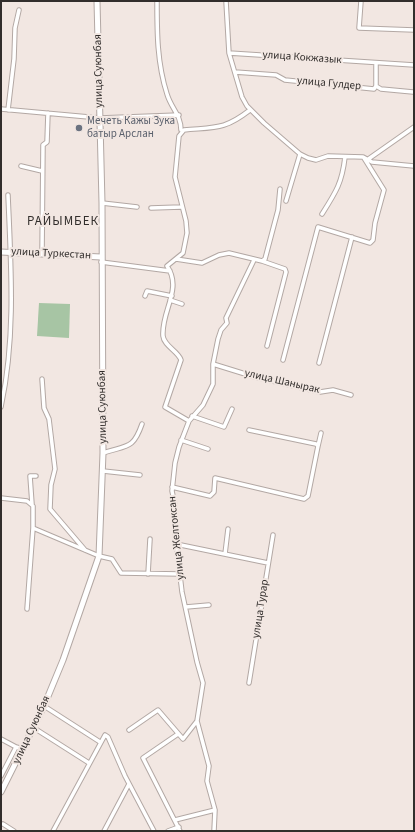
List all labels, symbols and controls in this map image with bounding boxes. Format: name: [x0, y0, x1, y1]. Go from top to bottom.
street label: улица Суюнбая: [92, 34, 106, 108]
street label: улица Кокжазык: [262, 49, 342, 67]
street label: улица Гулдер: [296, 75, 362, 93]
place label: Мечеть Кажы Зука батыр Арслан: [87, 115, 175, 141]
marker: Мечеть Кажы Зука батыр Арслан: [74, 123, 84, 133]
district label: РАЙЫМБЕК: [27, 214, 99, 230]
street label: улица Туркестан: [11, 245, 91, 263]
street label: улица Шанырак: [243, 367, 321, 397]
street label: улица Суюнбая: [96, 370, 110, 444]
street label: улица Желтоксан: [166, 495, 188, 581]
street label: улица Турар: [250, 579, 272, 639]
street label: улица Суюнбая: [10, 694, 54, 766]

